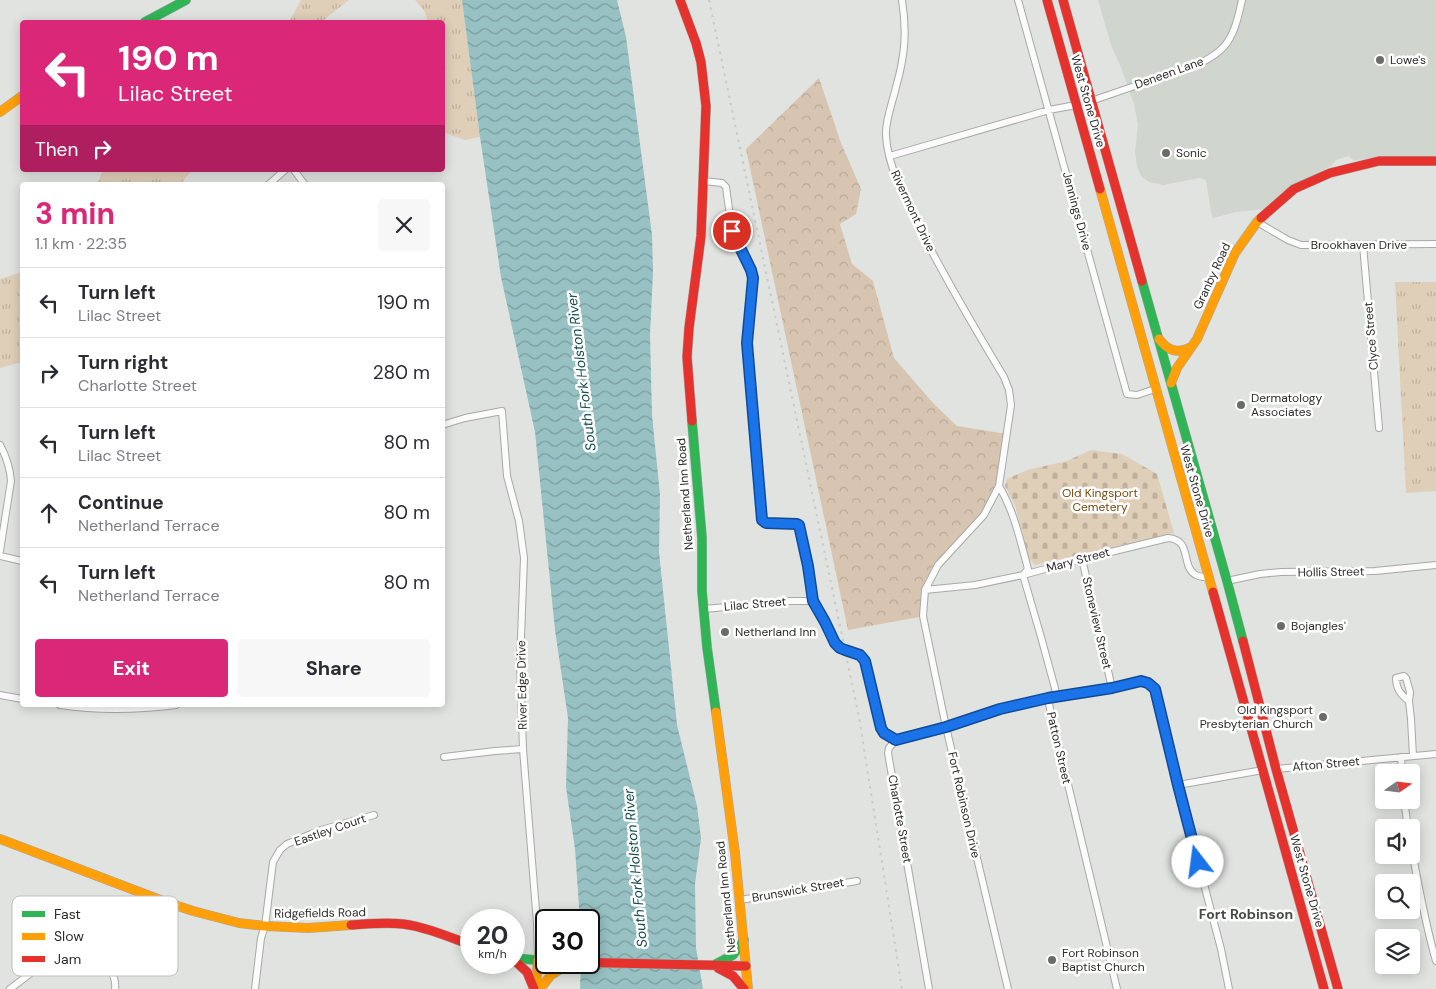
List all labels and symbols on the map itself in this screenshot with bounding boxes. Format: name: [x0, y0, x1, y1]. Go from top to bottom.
place label: Lowe's: [1390, 52, 1426, 68]
street label: West Stone Drive: [1067, 53, 1109, 149]
street label: Deneen Lane: [1132, 53, 1206, 93]
marker: Lowe's: [1374, 54, 1386, 66]
place label: Sonic: [1176, 145, 1207, 161]
marker: Sonic: [1160, 147, 1172, 159]
street label: Rivermont Drive: [887, 168, 939, 255]
street label: Jennings Drive: [1059, 170, 1095, 252]
pin: [711, 210, 753, 252]
street label: Brookhaven Drive: [1311, 237, 1407, 253]
street label: Granby Road: [1190, 240, 1234, 312]
water label: South Fork Holston River: [562, 291, 600, 452]
street label: Clyce Street: [1360, 301, 1382, 371]
place label: Dermatology Associates: [1251, 390, 1322, 420]
marker: Dermatology Associates: [1235, 399, 1247, 411]
street label: Netherland Inn Road: [673, 437, 697, 551]
street label: West Stone Drive: [1176, 443, 1218, 539]
park label: Old Kingsport Cemetery: [1062, 485, 1138, 515]
street label: Mary Street: [1045, 544, 1112, 576]
street label: Hollis Street: [1297, 563, 1365, 581]
street label: Stoneview Street: [1079, 575, 1115, 671]
street label: Lilac Street: [723, 593, 787, 615]
place label: Bojangles': [1291, 618, 1346, 634]
marker: Bojangles': [1275, 620, 1287, 632]
place label: Netherland Inn: [735, 624, 816, 640]
marker: Netherland Inn: [719, 626, 731, 638]
street label: River Edge Drive: [513, 640, 531, 730]
place label: Old Kingsport Presbyterian Church: [1200, 702, 1313, 732]
street label: Patton Street: [1043, 710, 1075, 786]
marker: Old Kingsport Presbyterian Church: [1317, 711, 1329, 723]
street label: Fort Robinson Drive: [944, 750, 984, 860]
street label: Afton Street: [1292, 753, 1361, 775]
north arrow: [1375, 764, 1420, 809]
street label: Charlotte Street: [884, 774, 916, 865]
water label: South Fork Holston River: [619, 787, 651, 948]
street label: Eastley Court: [292, 810, 368, 850]
street label: West Stone Drive: [1286, 833, 1328, 929]
position arrow: [1171, 835, 1223, 887]
street label: Netherland Inn Road: [712, 840, 740, 954]
street label: Brunswick Street: [751, 874, 846, 906]
legend: [12, 896, 178, 976]
street label: Ridgefields Road: [274, 904, 366, 922]
text: Fast: [54, 905, 81, 923]
district label: Fort Robinson: [1199, 905, 1293, 923]
speed limit sign: 30: [535, 909, 600, 974]
text: Slow: [54, 927, 84, 945]
place label: Fort Robinson Baptist Church: [1062, 945, 1145, 975]
text: Jam: [54, 950, 81, 968]
marker: Fort Robinson Baptist Church: [1046, 954, 1058, 966]

